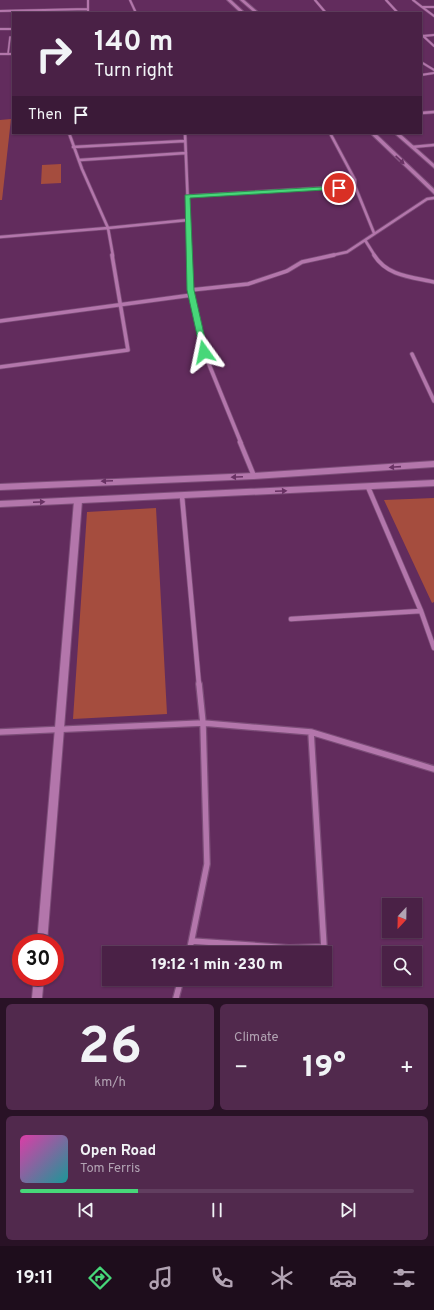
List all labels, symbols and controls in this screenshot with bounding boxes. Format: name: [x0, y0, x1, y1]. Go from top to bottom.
text: 140 m: [94, 25, 173, 61]
icon: right: [28, 28, 80, 80]
text: Turn right: [94, 60, 174, 83]
icon: arrive: [70, 104, 92, 126]
text: Then: [28, 106, 62, 125]
one-way arrow: [395, 155, 405, 165]
pin: [322, 171, 356, 205]
icon: arrive: [328, 177, 350, 199]
position arrow: [183, 331, 225, 373]
one-way arrow: [389, 463, 401, 470]
one-way arrow: [231, 473, 243, 480]
one-way arrow: [101, 478, 113, 485]
one-way arrow: [275, 488, 287, 495]
one-way arrow: [33, 499, 46, 505]
north arrow: [382, 898, 422, 938]
map controls: [382, 898, 422, 986]
speed limit sign: 30: [12, 934, 64, 986]
button: search: [382, 946, 422, 986]
text: 19:12 · 1 min · 230 m: [151, 956, 283, 975]
text: 26: [78, 1016, 142, 1082]
text: Climate: [234, 1030, 279, 1046]
text: 19°: [302, 1050, 346, 1087]
text: −: [234, 1055, 248, 1082]
text: +: [400, 1055, 414, 1082]
text: km/h: [94, 1075, 126, 1091]
text: Open Road: [80, 1142, 156, 1161]
text: Tom Ferris: [80, 1161, 140, 1177]
icon: previous: [75, 1199, 97, 1221]
icon: pause: [206, 1199, 228, 1221]
icon: next: [337, 1199, 359, 1221]
icon: directions: [86, 1264, 114, 1292]
icon: music: [147, 1264, 175, 1292]
icon: phone: [208, 1264, 236, 1292]
icon: climate: [268, 1264, 296, 1292]
icon: car: [329, 1264, 357, 1292]
icon: filters: [390, 1264, 418, 1292]
text: 19:11: [16, 1267, 53, 1290]

